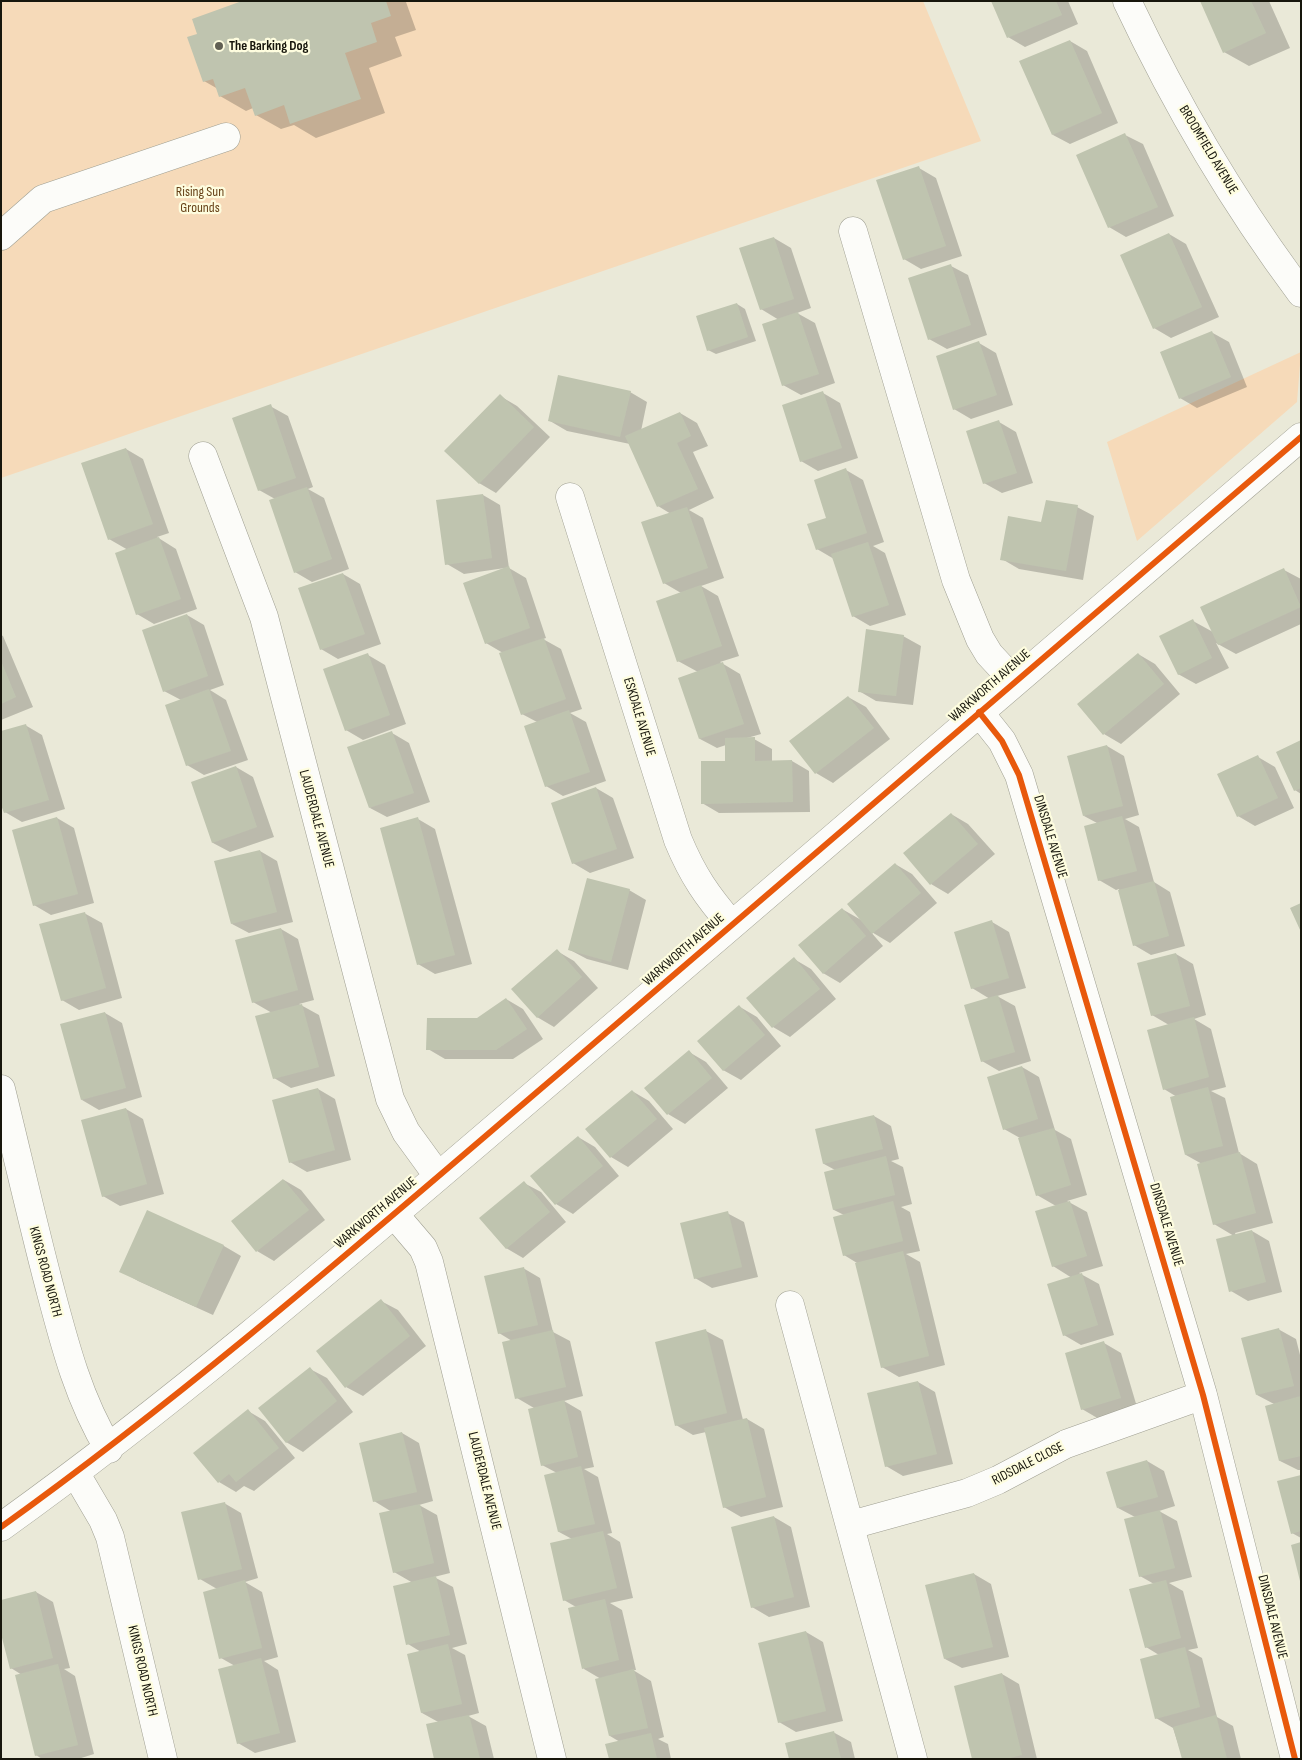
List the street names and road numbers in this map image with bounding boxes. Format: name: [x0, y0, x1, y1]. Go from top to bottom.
street label: BROOMFIELD AVENUE: [1175, 103, 1241, 197]
street label: WARKWORTH AVENUE: [946, 646, 1034, 726]
street label: ESKDALE AVENUE: [619, 676, 659, 758]
street label: LAUDERDALE AVENUE: [295, 768, 337, 870]
street label: DINSDALE AVENUE: [1029, 793, 1071, 881]
street label: WARKWORTH AVENUE: [640, 910, 728, 990]
street label: WARKWORTH AVENUE: [331, 1174, 421, 1252]
street label: DINSDALE AVENUE: [1145, 1181, 1187, 1269]
street label: KINGS ROAD NORTH: [25, 1225, 65, 1319]
street label: LAUDERDALE AVENUE: [464, 1430, 504, 1532]
street label: RIDSDALE CLOSE: [989, 1439, 1067, 1489]
street label: DINSDALE AVENUE: [1253, 1573, 1291, 1661]
street label: KINGS ROAD NORTH: [123, 1624, 161, 1718]

